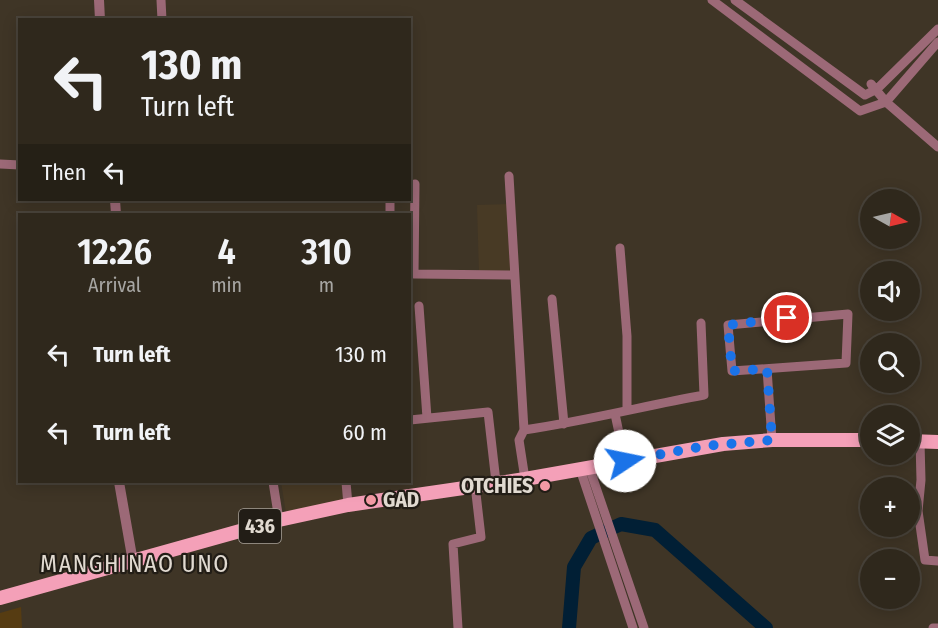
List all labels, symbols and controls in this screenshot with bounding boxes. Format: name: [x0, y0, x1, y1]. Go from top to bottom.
text: 130 m: [141, 40, 242, 90]
icon: left: [42, 42, 120, 120]
text: Turn left: [141, 91, 234, 123]
icon: left: [98, 156, 131, 189]
text: Then: [42, 159, 86, 186]
north arrow: [860, 189, 920, 249]
map controls: [860, 189, 920, 609]
text: 12:26: [77, 230, 152, 274]
text: 4: [218, 230, 236, 274]
text: 310: [301, 230, 352, 274]
button: sound: [860, 261, 920, 321]
text: Arrival: [88, 273, 141, 297]
text: min: [211, 273, 242, 297]
text: m: [319, 273, 334, 297]
pin: [761, 292, 812, 343]
icon: arrive: [770, 301, 803, 334]
button: search: [860, 333, 920, 393]
icon: left: [42, 338, 75, 371]
text: Turn left: [93, 341, 171, 368]
text: 130 m: [335, 341, 387, 368]
button: layers: [860, 405, 920, 465]
icon: left: [42, 416, 75, 449]
text: Turn left: [93, 419, 171, 446]
text: 60 m: [343, 419, 387, 446]
position arrow: [593, 429, 657, 493]
place label: OTCHIES: [461, 473, 533, 499]
button: +: [860, 477, 920, 537]
marker: OTCHIES: [538, 479, 552, 493]
place label: GAD: [383, 487, 419, 513]
marker: GAD: [364, 493, 378, 507]
road number: 436: [239, 509, 281, 543]
button: −: [860, 549, 920, 609]
district label: MANGHINAO UNO: [40, 550, 230, 578]

